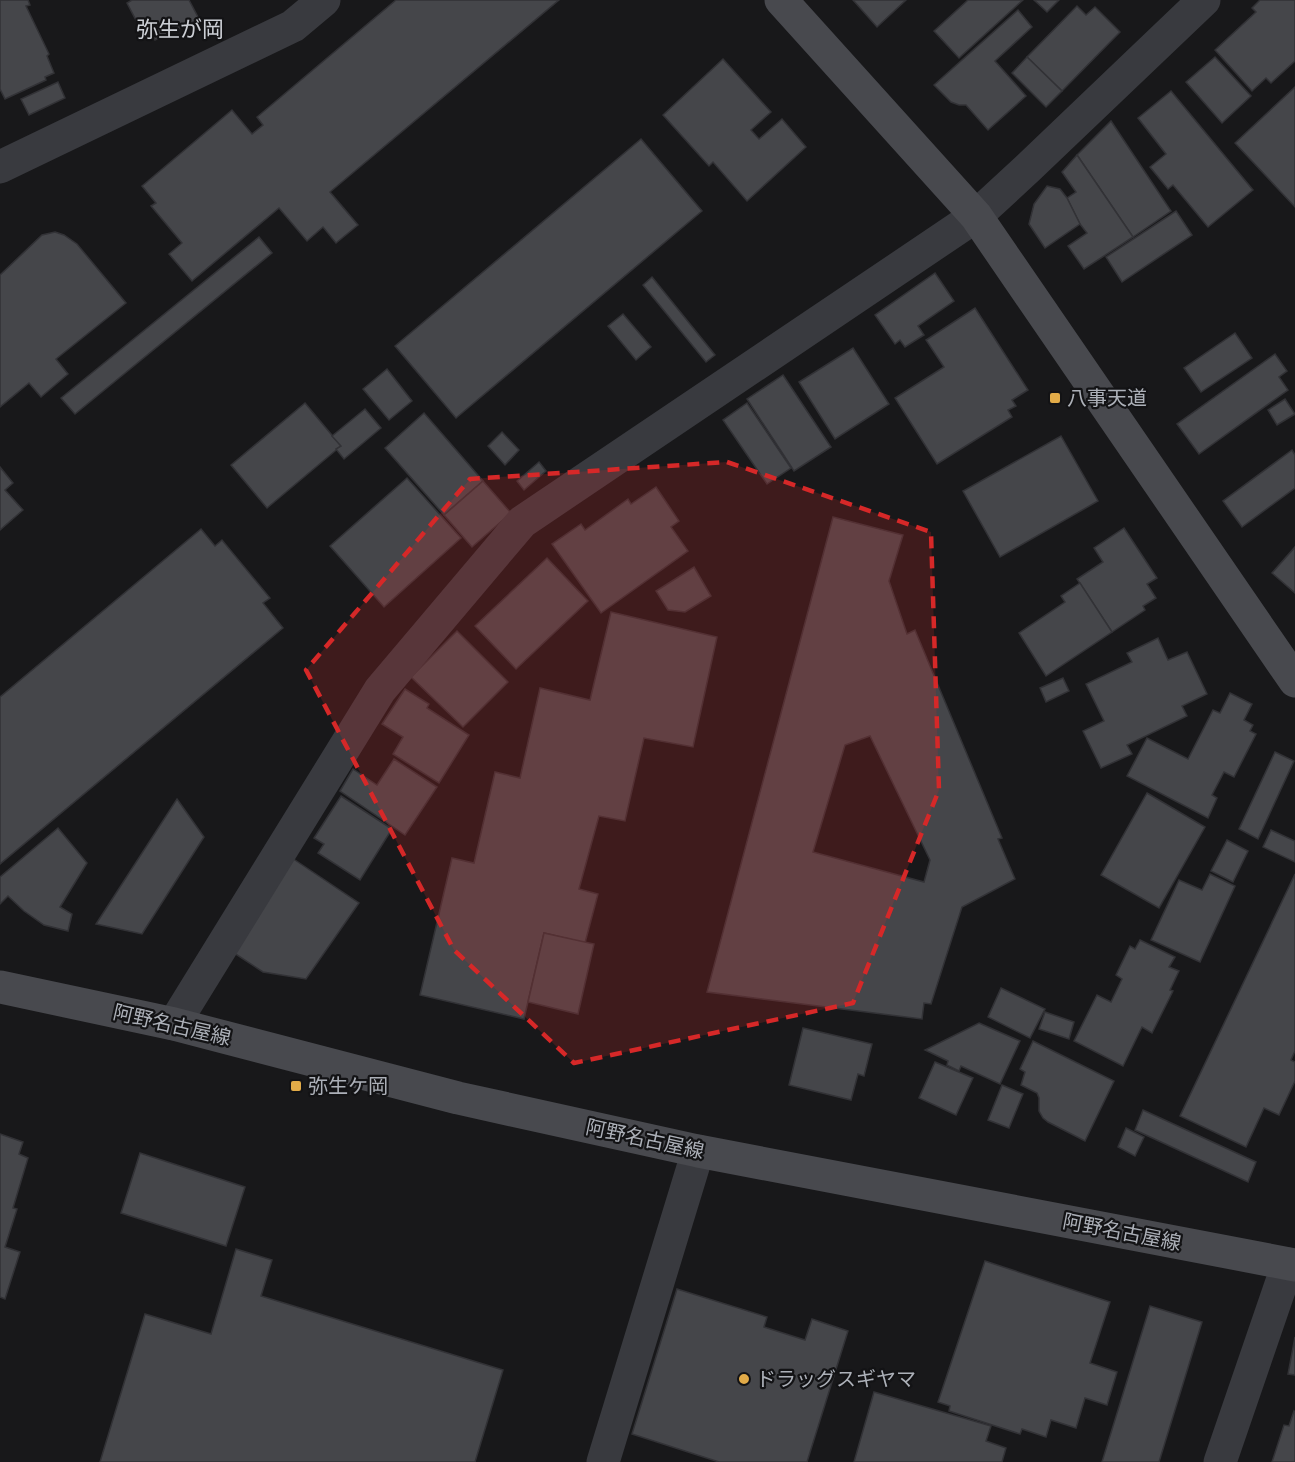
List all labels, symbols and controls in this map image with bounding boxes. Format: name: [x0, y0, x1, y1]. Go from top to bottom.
district label: 弥生が岡: [136, 17, 224, 44]
place label: 八事天道: [1067, 387, 1147, 411]
marker: 八事天道: [1048, 391, 1062, 405]
street label: 阿野名古屋線: [111, 1001, 233, 1051]
place label: 弥生ケ岡: [308, 1075, 388, 1099]
marker: 弥生ケ岡: [289, 1079, 303, 1093]
street label: 阿野名古屋線: [584, 1116, 706, 1164]
street label: 阿野名古屋線: [1061, 1210, 1183, 1256]
place label: ドラッグスギヤマ: [756, 1368, 916, 1392]
marker: ドラッグスギヤマ: [737, 1372, 751, 1386]

